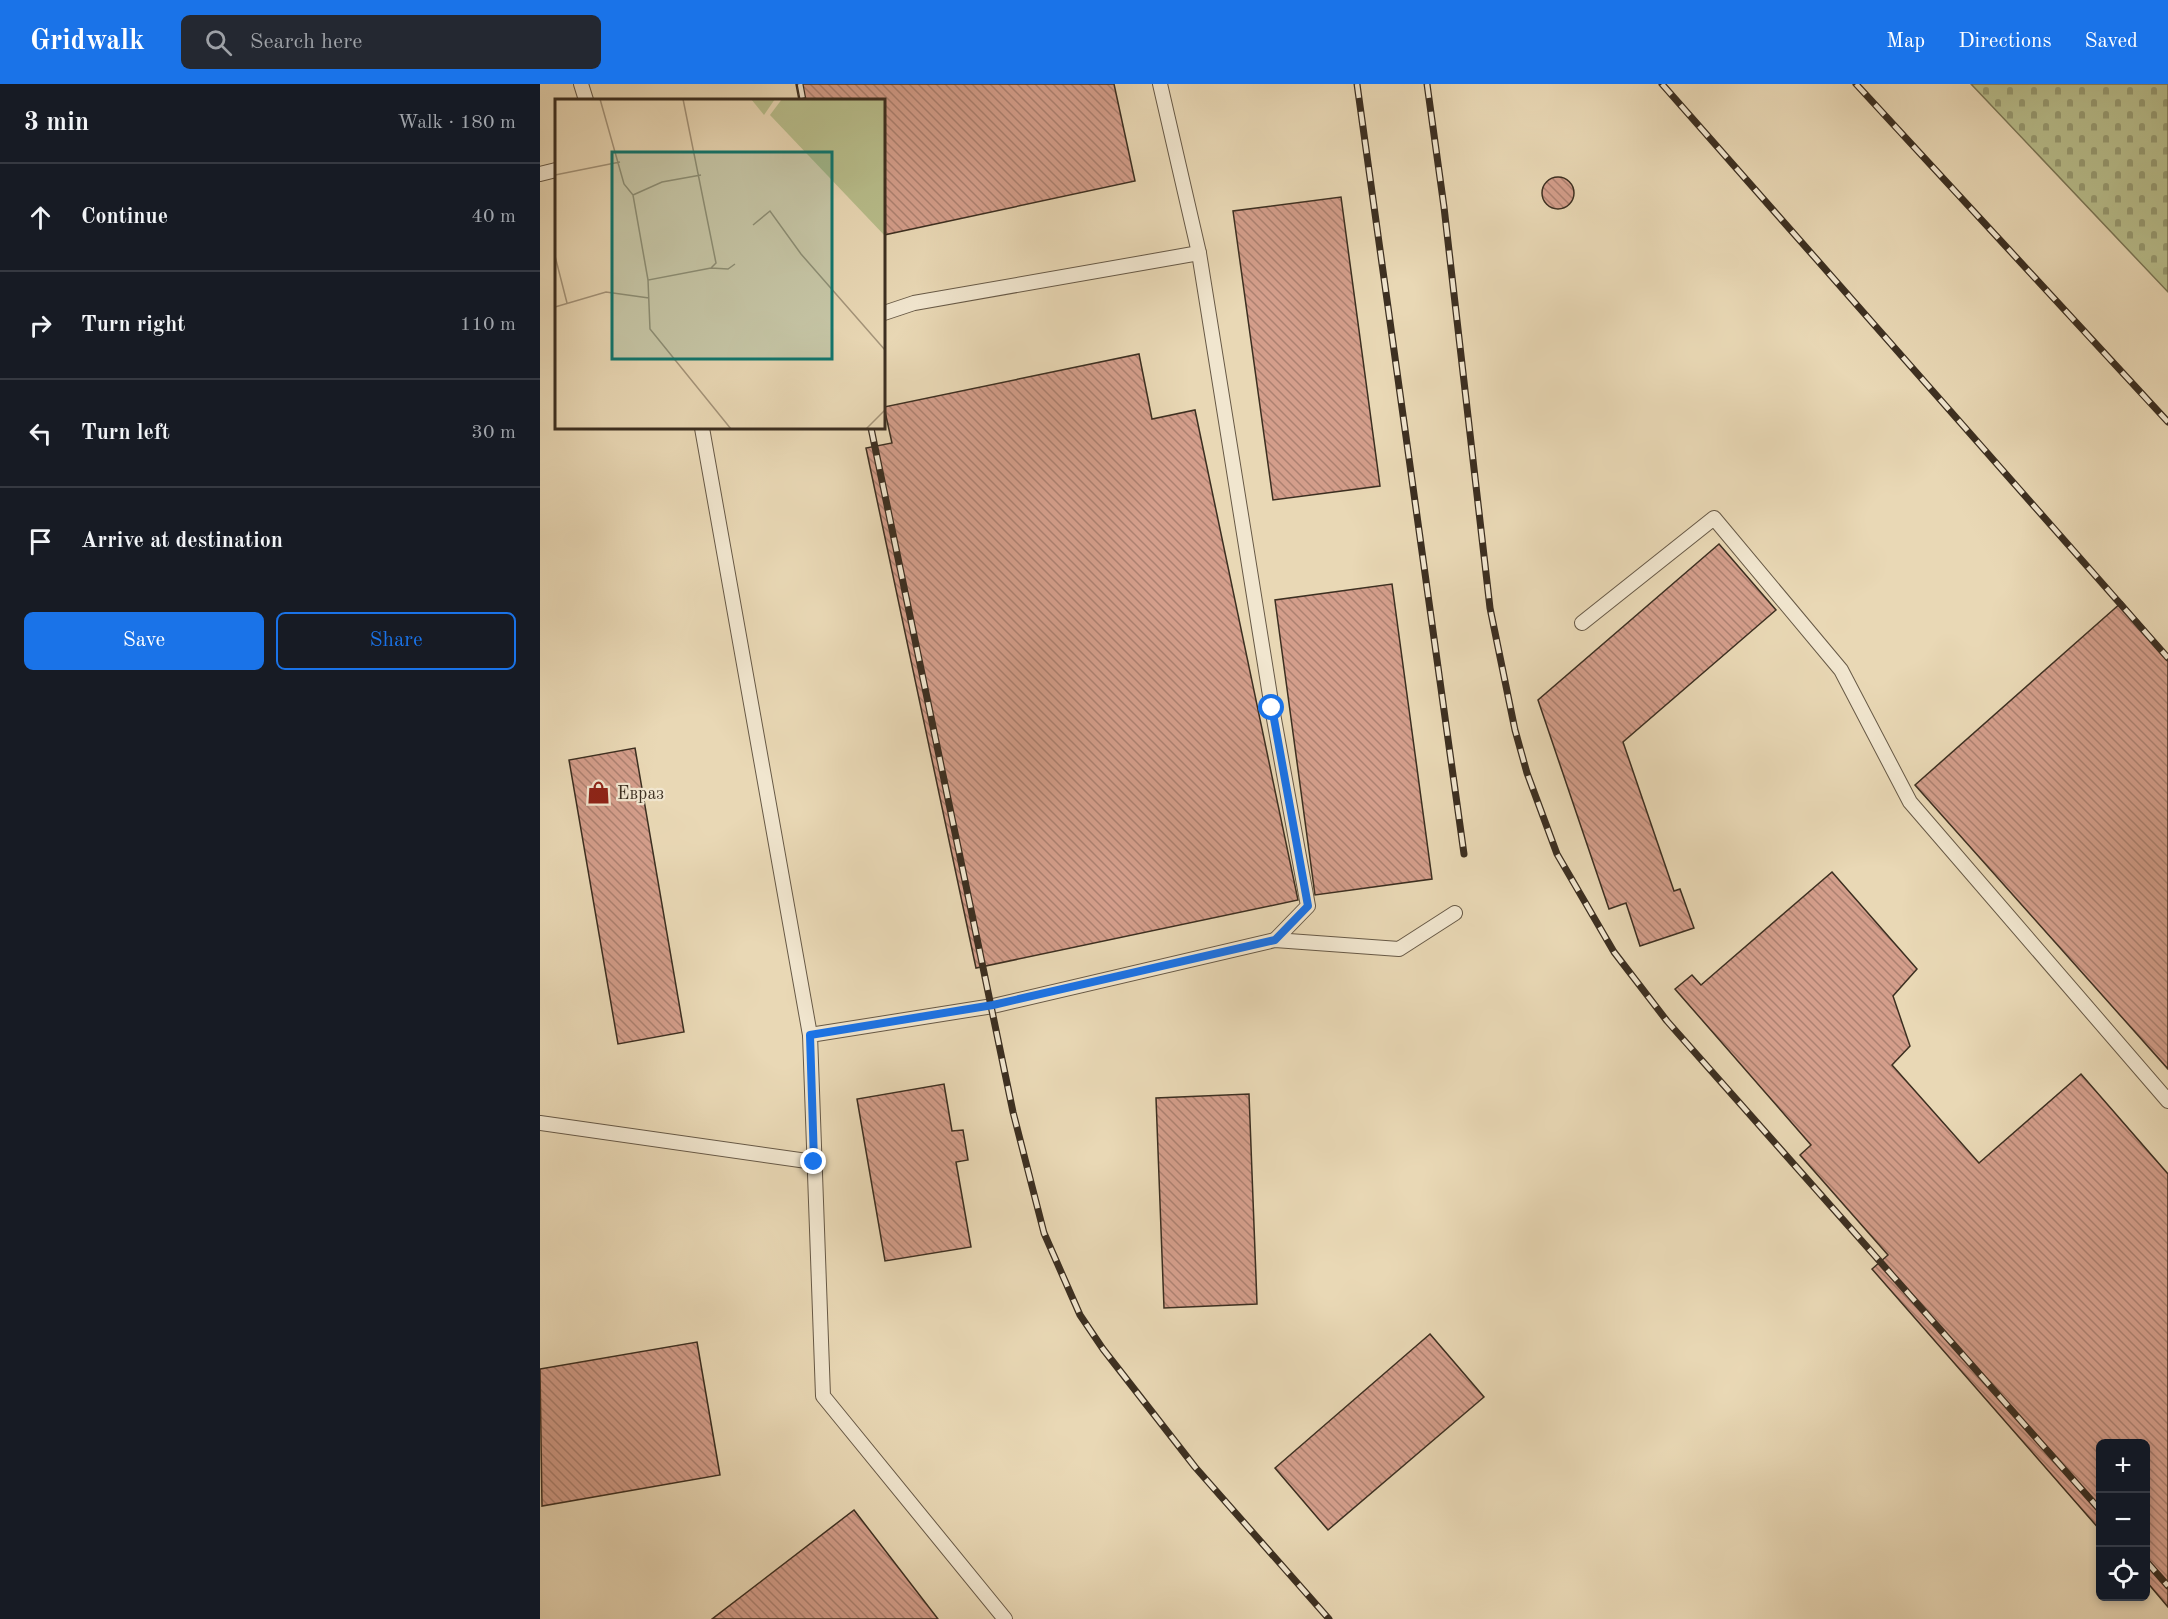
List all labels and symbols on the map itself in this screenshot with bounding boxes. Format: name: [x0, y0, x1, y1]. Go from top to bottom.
inset map: [555, 99, 885, 429]
route start: [1258, 694, 1284, 720]
shop icon: Евраз: [586, 780, 612, 806]
place label: Евраз: [617, 785, 664, 803]
route end: [800, 1148, 826, 1174]

